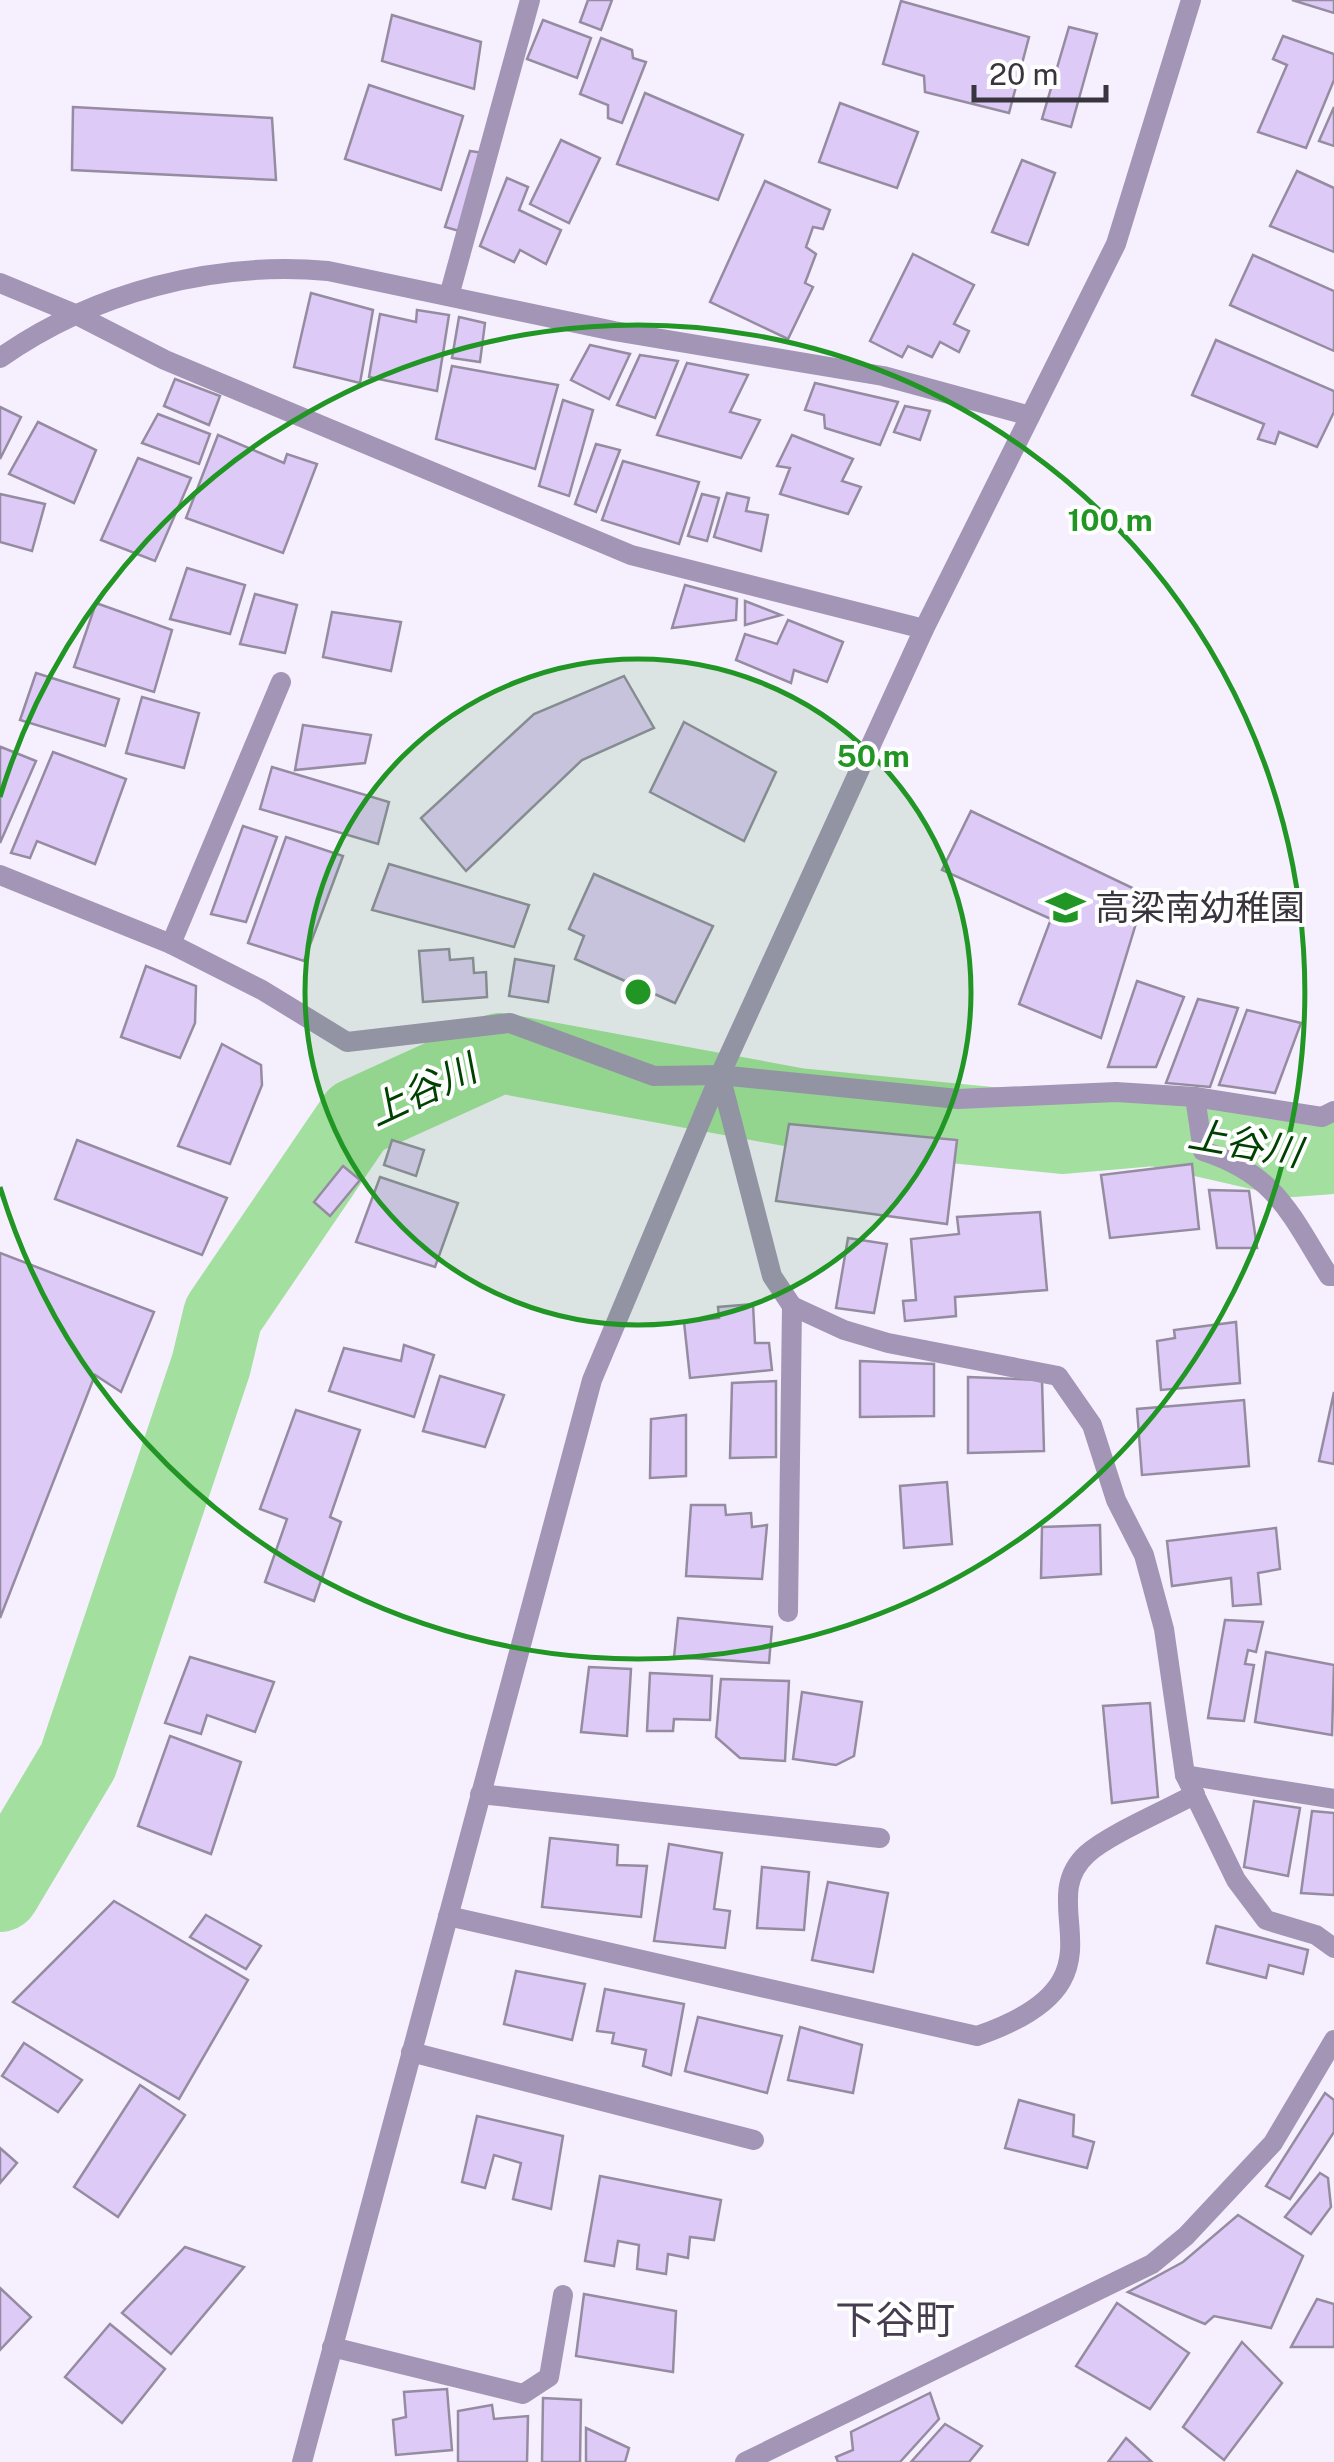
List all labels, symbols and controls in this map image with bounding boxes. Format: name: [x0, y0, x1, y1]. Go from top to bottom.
scale bar: [974, 40, 1106, 102]
text: 20 m: [989, 56, 1058, 92]
text: 100 m: [1067, 502, 1153, 538]
text: 50 m: [836, 738, 910, 774]
school or university icon: 高梁南幼稚園: [1044, 886, 1086, 928]
place label: 高梁南幼稚園: [1095, 887, 1305, 928]
centre of rings: [620, 974, 656, 1010]
water label: 上谷川: [361, 1044, 487, 1134]
water label: 上谷川: [1185, 1111, 1309, 1176]
district label: 下谷町: [835, 2296, 955, 2343]

